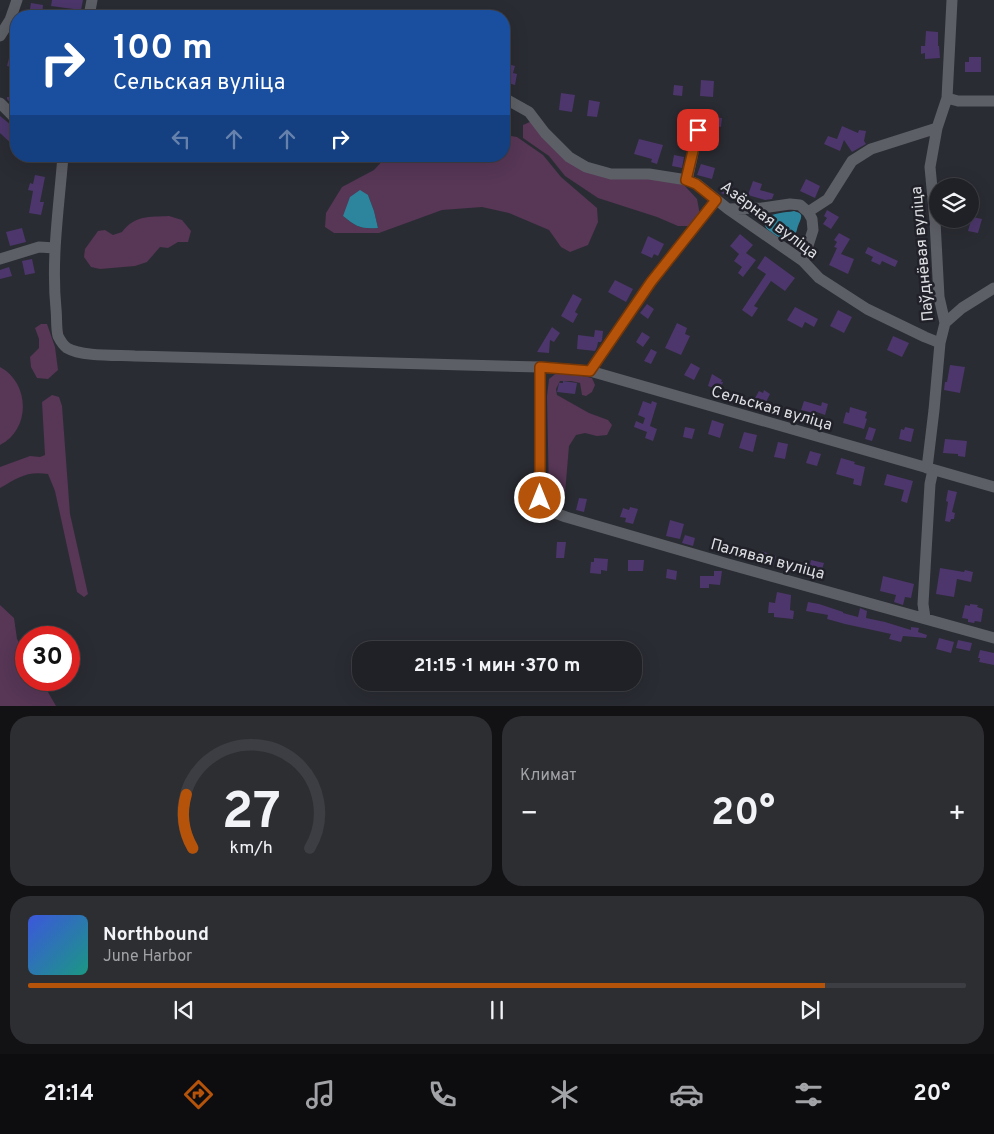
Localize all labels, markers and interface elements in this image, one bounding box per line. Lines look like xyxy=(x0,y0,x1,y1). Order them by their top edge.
text: 100 m xyxy=(113,27,213,71)
icon: right xyxy=(30,30,95,95)
text: Сельская вуліца xyxy=(113,70,285,97)
pin xyxy=(677,109,719,151)
icon: arrive xyxy=(684,116,712,144)
icon: left xyxy=(167,125,195,153)
icon: ahead xyxy=(220,125,248,153)
icon: ahead xyxy=(273,125,301,153)
icon: right xyxy=(326,125,354,153)
street label: Азёрная вуліца xyxy=(716,177,822,264)
map controls xyxy=(929,178,979,228)
button: layers xyxy=(929,178,979,228)
street label: Паўднёвая вуліца xyxy=(907,185,939,322)
street label: Сельская вуліца xyxy=(708,382,834,436)
position arrow xyxy=(513,471,565,523)
street label: Палявая вуліца xyxy=(708,535,827,585)
speed limit sign: 30 xyxy=(15,626,80,691)
text: 21:15 · 1 мин · 370 m xyxy=(414,654,580,678)
text: Климат xyxy=(520,766,577,786)
text: 27 xyxy=(221,781,281,847)
text: 20° xyxy=(711,790,775,839)
text: − xyxy=(520,797,538,833)
text: + xyxy=(948,797,966,833)
text: km/h xyxy=(229,837,273,860)
text: Northbound xyxy=(103,923,209,947)
text: June Harbor xyxy=(103,947,192,967)
icon: previous xyxy=(170,996,198,1024)
icon: pause xyxy=(483,996,511,1024)
icon: next xyxy=(796,996,824,1024)
icon: directions xyxy=(181,1077,216,1112)
icon: music xyxy=(303,1077,338,1112)
icon: phone xyxy=(425,1077,460,1112)
icon: climate xyxy=(547,1077,582,1112)
icon: car xyxy=(669,1077,704,1112)
icon: filters xyxy=(791,1077,826,1112)
text: 21:14 xyxy=(44,1081,94,1108)
text: 20° xyxy=(913,1081,950,1108)

